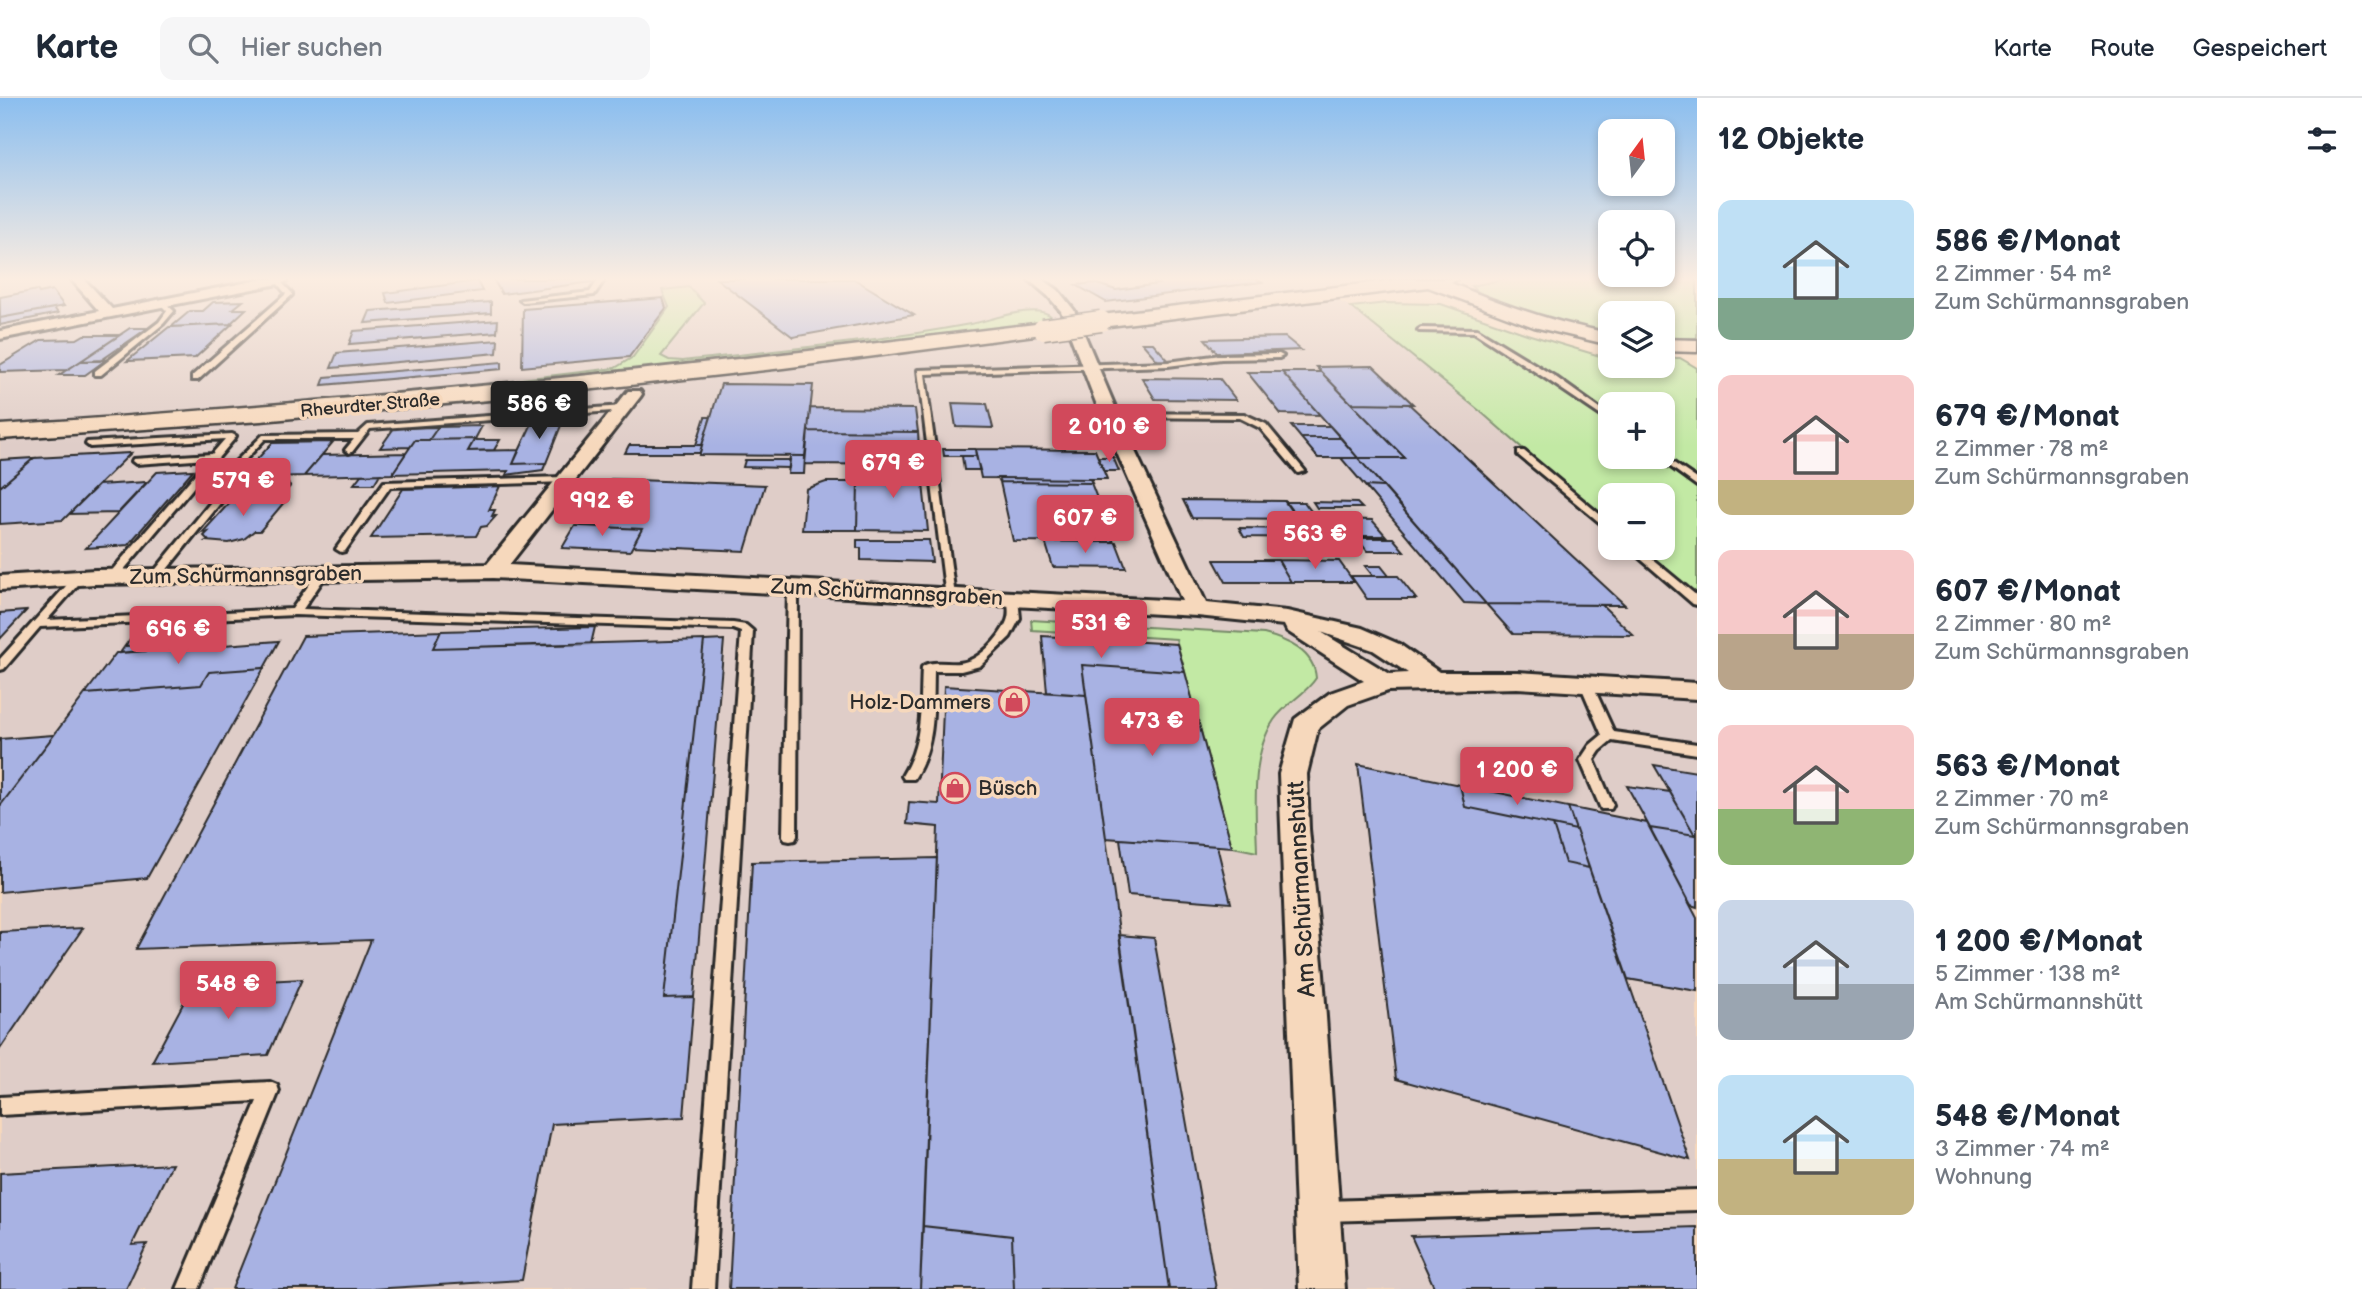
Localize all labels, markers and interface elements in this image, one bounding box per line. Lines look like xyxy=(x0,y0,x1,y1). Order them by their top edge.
search box xyxy=(160,17,650,80)
text: Karte xyxy=(35,28,118,68)
icon: search xyxy=(184,29,222,67)
text: Hier suchen xyxy=(240,33,383,64)
text: Karte xyxy=(1993,34,2052,63)
text: Route xyxy=(2090,34,2155,63)
text: Gespeichert xyxy=(2193,34,2327,63)
north arrow xyxy=(1598,119,1675,196)
map controls xyxy=(1598,119,1675,560)
icon: filters xyxy=(2303,121,2341,159)
text: 12 Objekte xyxy=(1718,122,1864,158)
button: locate xyxy=(1598,210,1675,287)
text: 586 €/Monat xyxy=(1935,224,2121,260)
icon: home xyxy=(1774,228,1858,312)
text: 2 Zimmer · 54 m² xyxy=(1935,260,2112,288)
text: Zum Schürmannsgraben xyxy=(1935,288,2189,316)
button: layers xyxy=(1598,301,1675,378)
pin: 586 € xyxy=(490,382,588,441)
street label: Rheurdter Straße xyxy=(299,389,441,422)
text: 586 € xyxy=(507,390,571,418)
button: + xyxy=(1598,392,1675,469)
text: 679 €/Monat xyxy=(1935,399,2119,435)
icon: home xyxy=(1774,403,1858,487)
pin: 2 010 € xyxy=(1044,404,1174,464)
text: 2 010 € xyxy=(1068,413,1150,441)
text: 2 Zimmer · 78 m² xyxy=(1935,435,2109,463)
pin: 679 € xyxy=(844,440,942,500)
text: 679 € xyxy=(861,449,925,477)
pin: 579 € xyxy=(194,458,292,518)
text: Zum Schürmannsgraben xyxy=(1935,463,2189,491)
text: 579 € xyxy=(212,467,275,495)
pin: 992 € xyxy=(553,478,651,538)
button: − xyxy=(1598,483,1675,560)
text: 992 € xyxy=(570,487,634,515)
pin: 607 € xyxy=(1036,496,1134,555)
text: 607 € xyxy=(1053,504,1117,532)
pin: 563 € xyxy=(1266,512,1364,571)
text: 563 € xyxy=(1283,520,1347,548)
street label: Zum Schürmannsgraben xyxy=(129,561,362,590)
street label: Zum Schürmannsgraben xyxy=(769,574,1004,611)
text: 607 €/Monat xyxy=(1935,574,2120,610)
icon: home xyxy=(1774,578,1858,662)
pin: 531 € xyxy=(1052,601,1150,660)
pin: 696 € xyxy=(129,606,227,666)
text: 531 € xyxy=(1071,609,1131,637)
text: 2 Zimmer · 80 m² xyxy=(1935,610,2111,638)
text: 696 € xyxy=(146,615,210,643)
text: Zum Schürmannsgraben xyxy=(1935,638,2189,666)
shop icon: Holz-Dammers xyxy=(997,685,1031,719)
place label: Holz-Dammers xyxy=(849,690,991,715)
pin: 473 € xyxy=(1103,698,1201,758)
text: 473 € xyxy=(1120,707,1184,735)
pin: 1 200 € xyxy=(1452,748,1582,807)
text: 563 €/Monat xyxy=(1935,749,2120,785)
icon: home xyxy=(1774,753,1858,837)
text: 1 200 € xyxy=(1476,756,1558,784)
shop icon: Büsch xyxy=(938,771,972,805)
place label: Büsch xyxy=(978,776,1037,801)
street label: Am Schürmannshütt xyxy=(1281,779,1322,998)
text: 2 Zimmer · 70 m² xyxy=(1935,785,2109,813)
text: Zum Schürmannsgraben xyxy=(1935,813,2189,841)
text: 1 200 €/Monat xyxy=(1935,924,2143,960)
icon: home xyxy=(1774,928,1858,1012)
text: 5 Zimmer · 138 m² xyxy=(1935,960,2120,988)
pin: 548 € xyxy=(179,962,277,1021)
text: 548 € xyxy=(196,970,260,998)
text: Am Schürmannshütt xyxy=(1935,988,2143,1016)
text: 548 €/Monat xyxy=(1935,1099,2120,1135)
icon: home xyxy=(1774,1103,1858,1187)
text: 3 Zimmer · 74 m² xyxy=(1935,1135,2110,1163)
text: Wohnung xyxy=(1935,1163,2032,1191)

